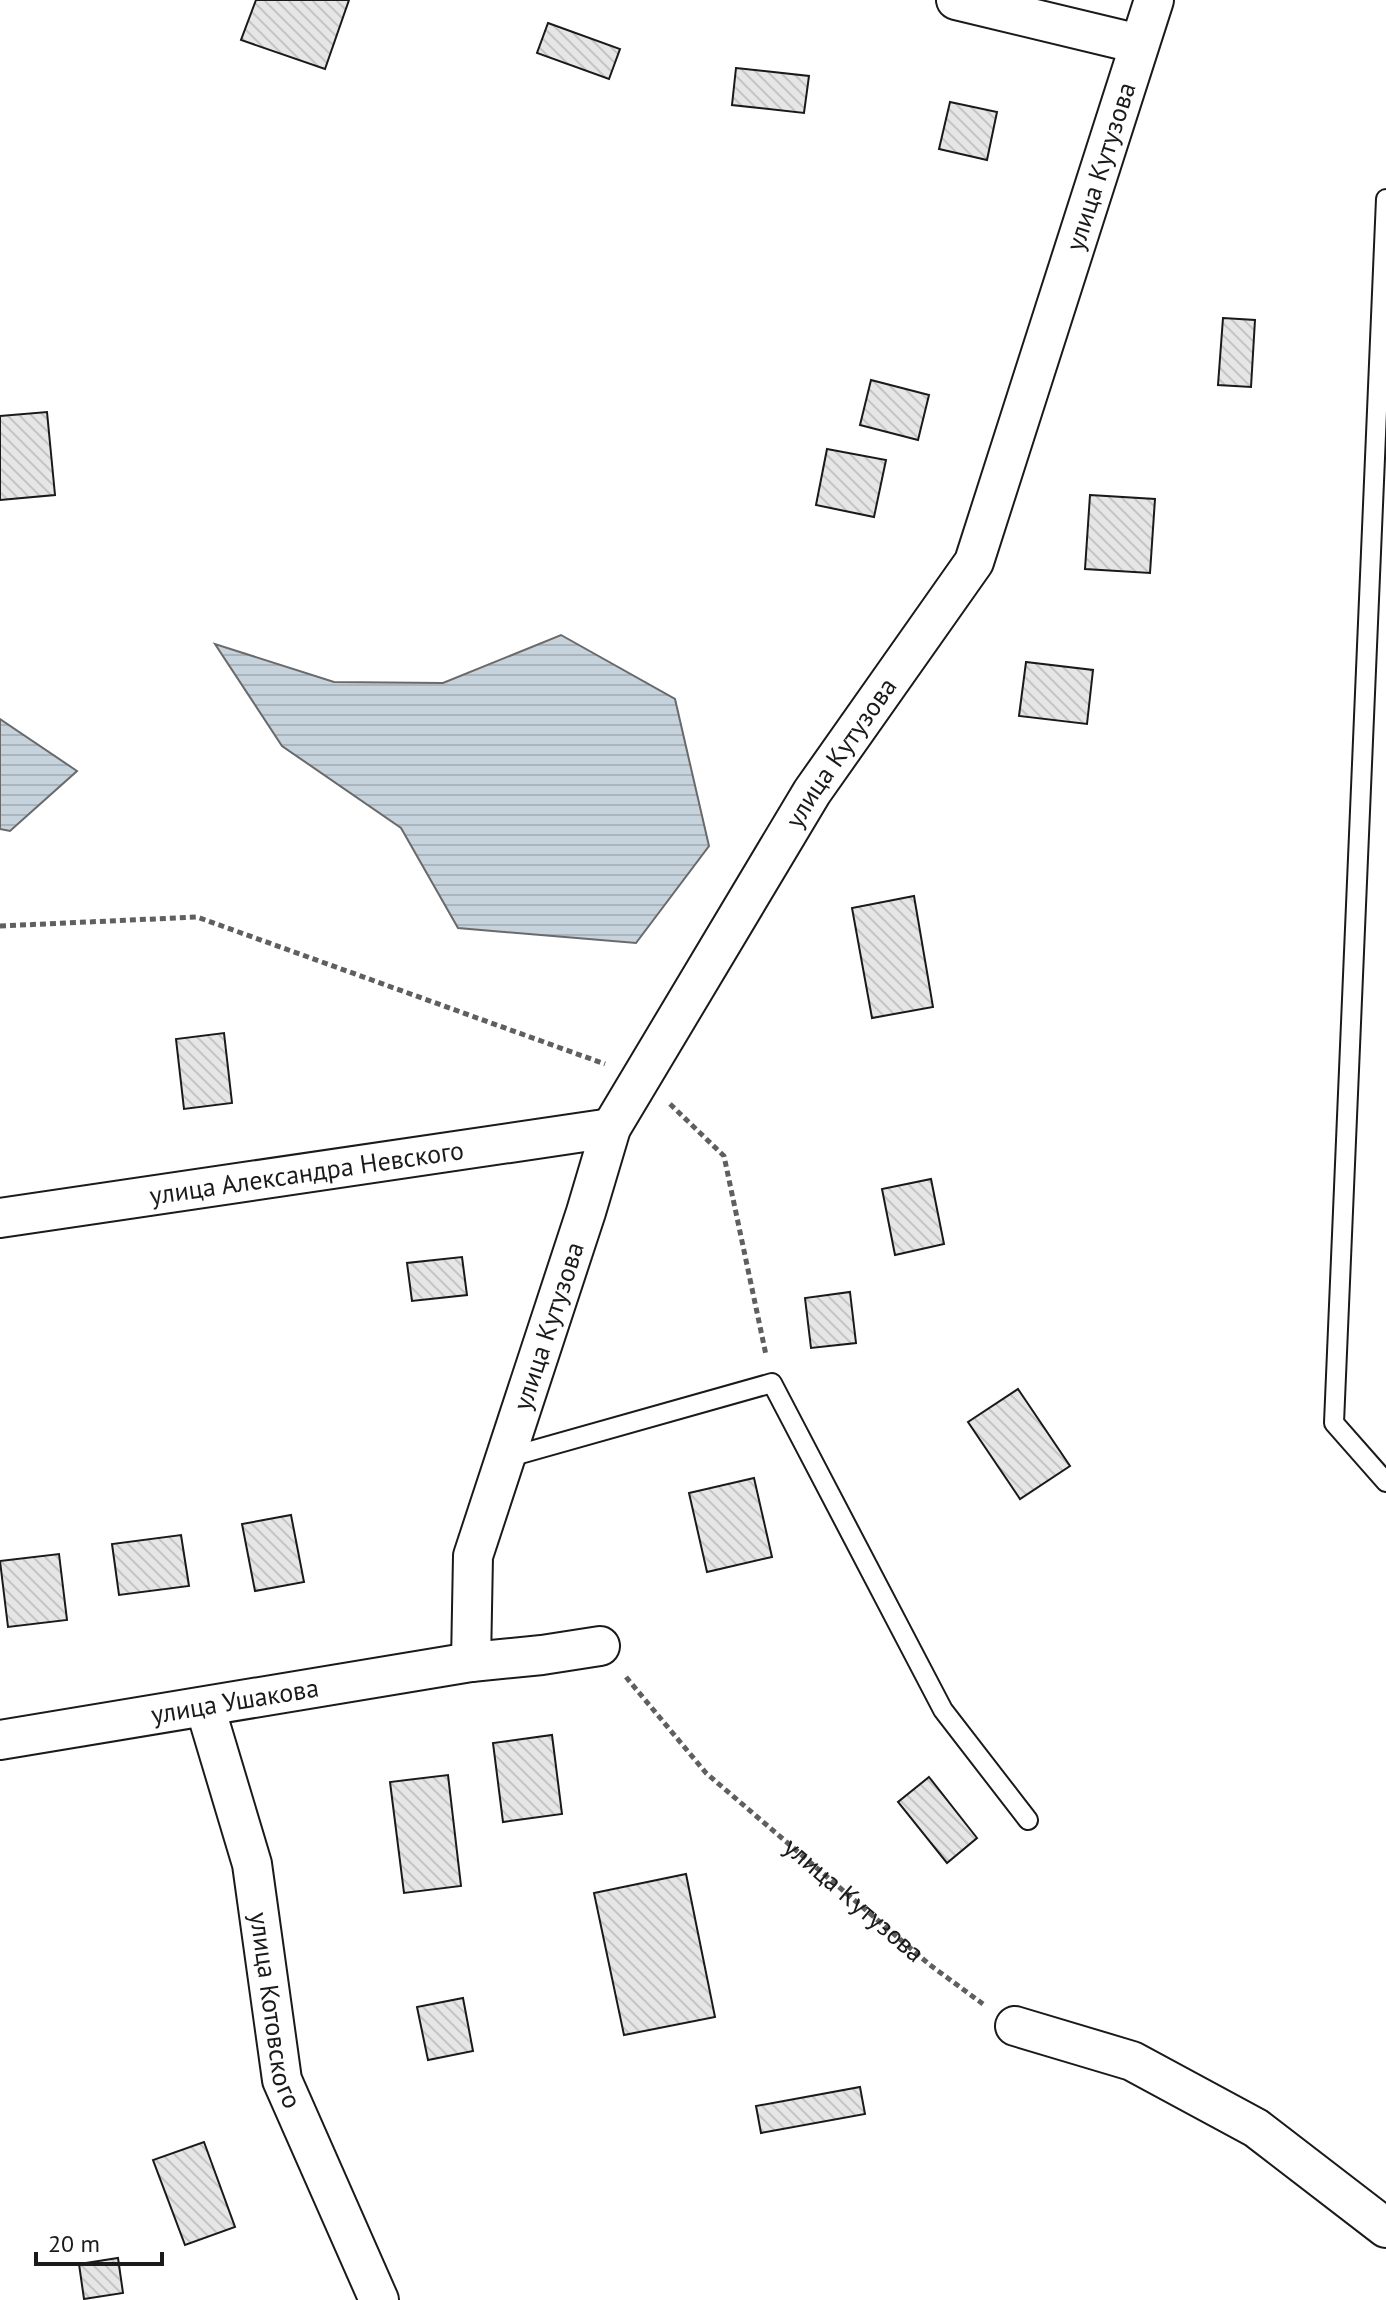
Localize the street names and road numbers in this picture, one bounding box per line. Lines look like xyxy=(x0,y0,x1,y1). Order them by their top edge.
street label: улица Кутузова xyxy=(1058,78,1143,255)
street label: улица Кутузова xyxy=(778,671,903,833)
street label: улица Александра Невского xyxy=(147,1133,466,1212)
street label: улица Кутузова xyxy=(505,1238,591,1414)
street label: улица Ушакова xyxy=(148,1671,321,1731)
street label: улица Кутузова xyxy=(777,1830,932,1969)
street label: улица Котовского xyxy=(243,1910,309,2113)

